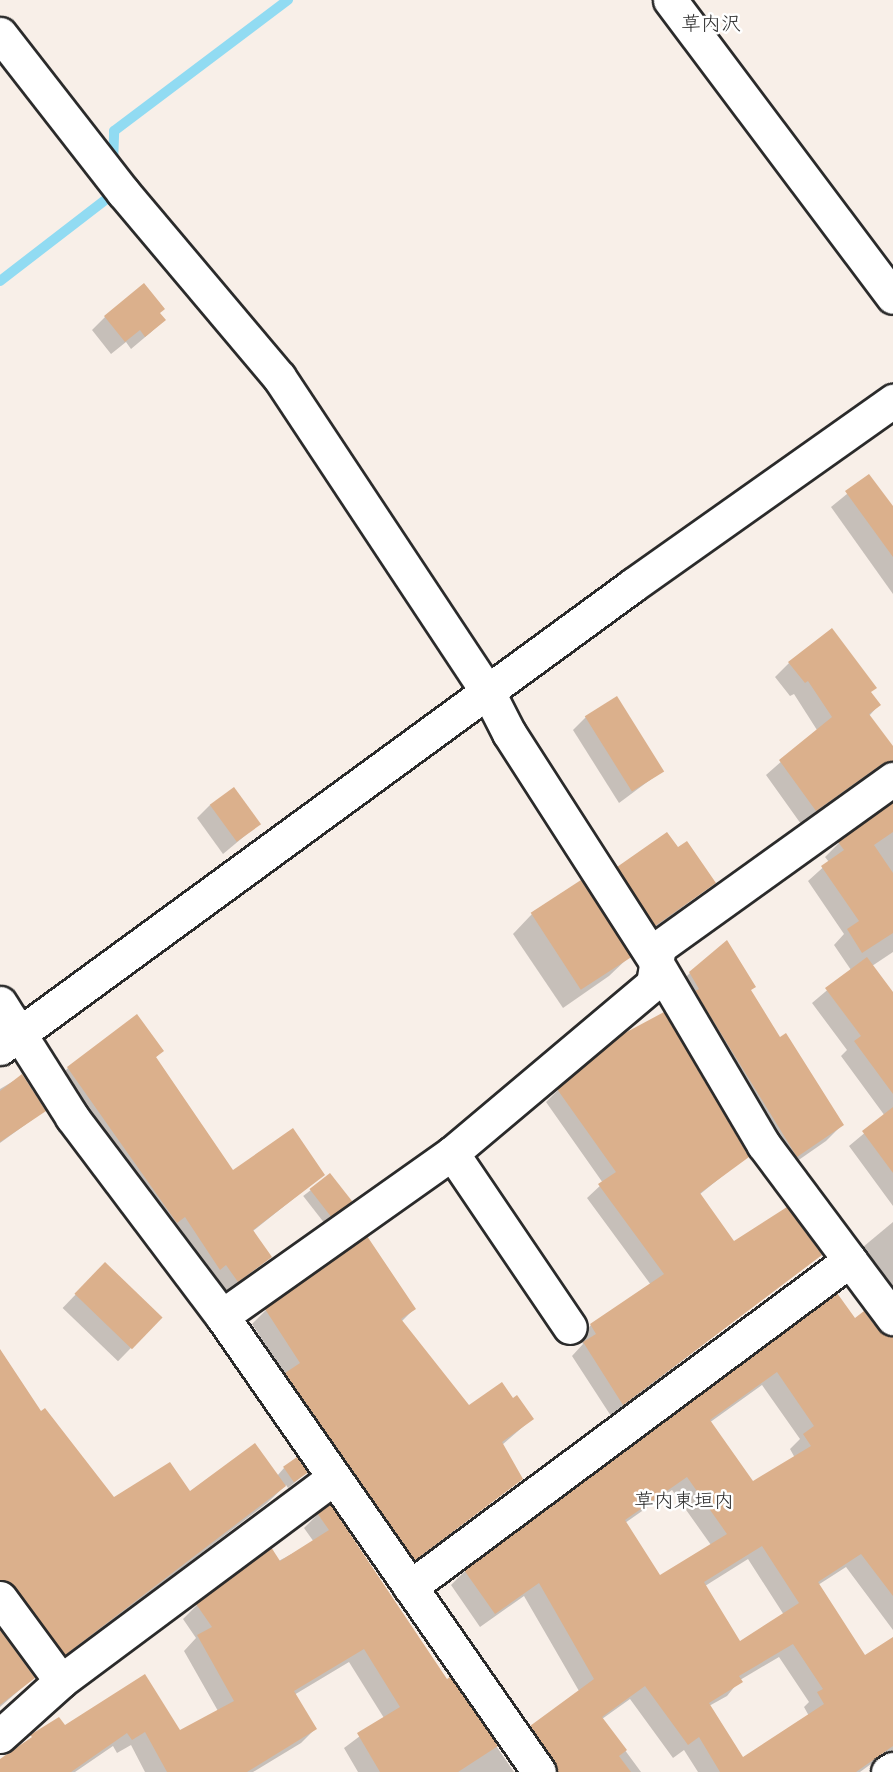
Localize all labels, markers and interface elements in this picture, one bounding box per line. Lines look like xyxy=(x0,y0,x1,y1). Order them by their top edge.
district label: 草内沢 xyxy=(681,11,741,35)
district label: 草内東垣内 xyxy=(634,1488,734,1512)

